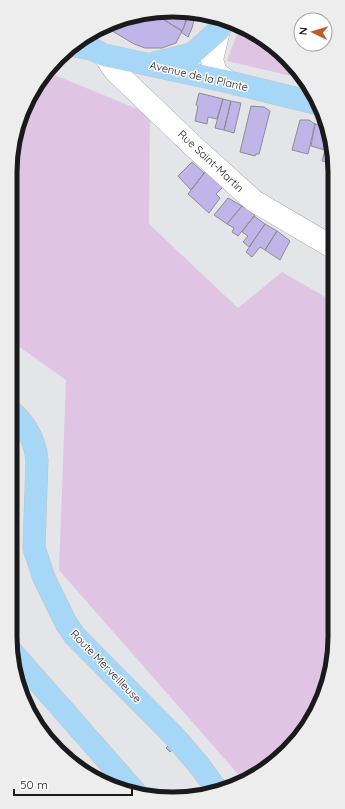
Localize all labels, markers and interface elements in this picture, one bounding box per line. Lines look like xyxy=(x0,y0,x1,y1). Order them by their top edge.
north arrow xyxy=(293,12,333,52)
text: N xyxy=(296,26,310,36)
street label: Avenue de la Plante xyxy=(148,58,250,94)
street label: Rue Saint-Martin xyxy=(175,127,247,195)
street label: Route Merveilleuse xyxy=(68,626,144,706)
scale bar xyxy=(14,771,132,797)
text: 50 m xyxy=(20,777,48,792)

